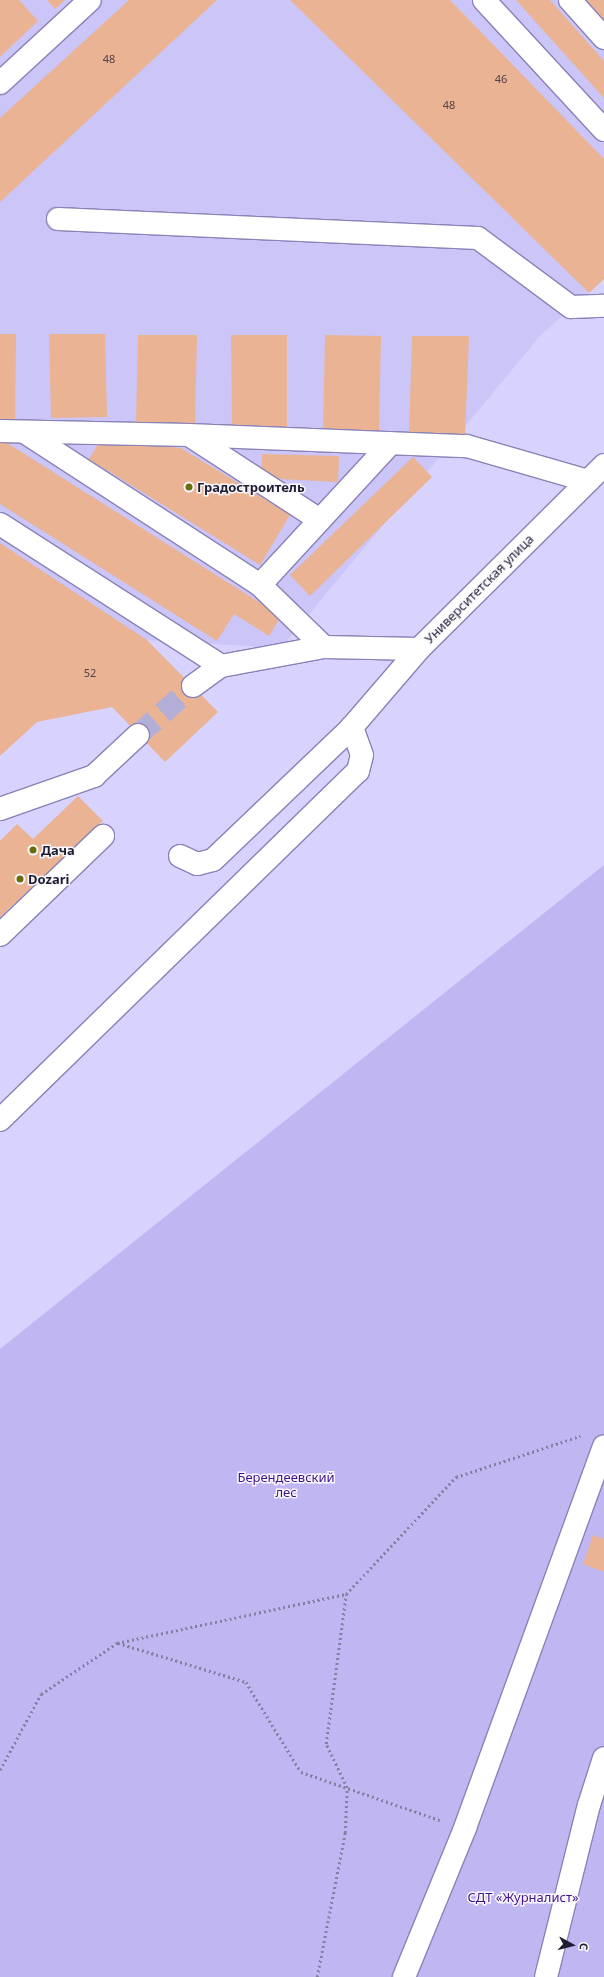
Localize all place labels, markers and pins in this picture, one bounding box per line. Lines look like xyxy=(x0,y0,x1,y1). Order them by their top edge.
place label: Градостроитель xyxy=(197,479,305,495)
marker: Градостроитель xyxy=(184,482,194,492)
place label: Дача xyxy=(41,842,75,858)
marker: Дача xyxy=(28,845,38,855)
place label: Dozari xyxy=(28,871,69,887)
marker: Dozari xyxy=(15,874,25,884)

